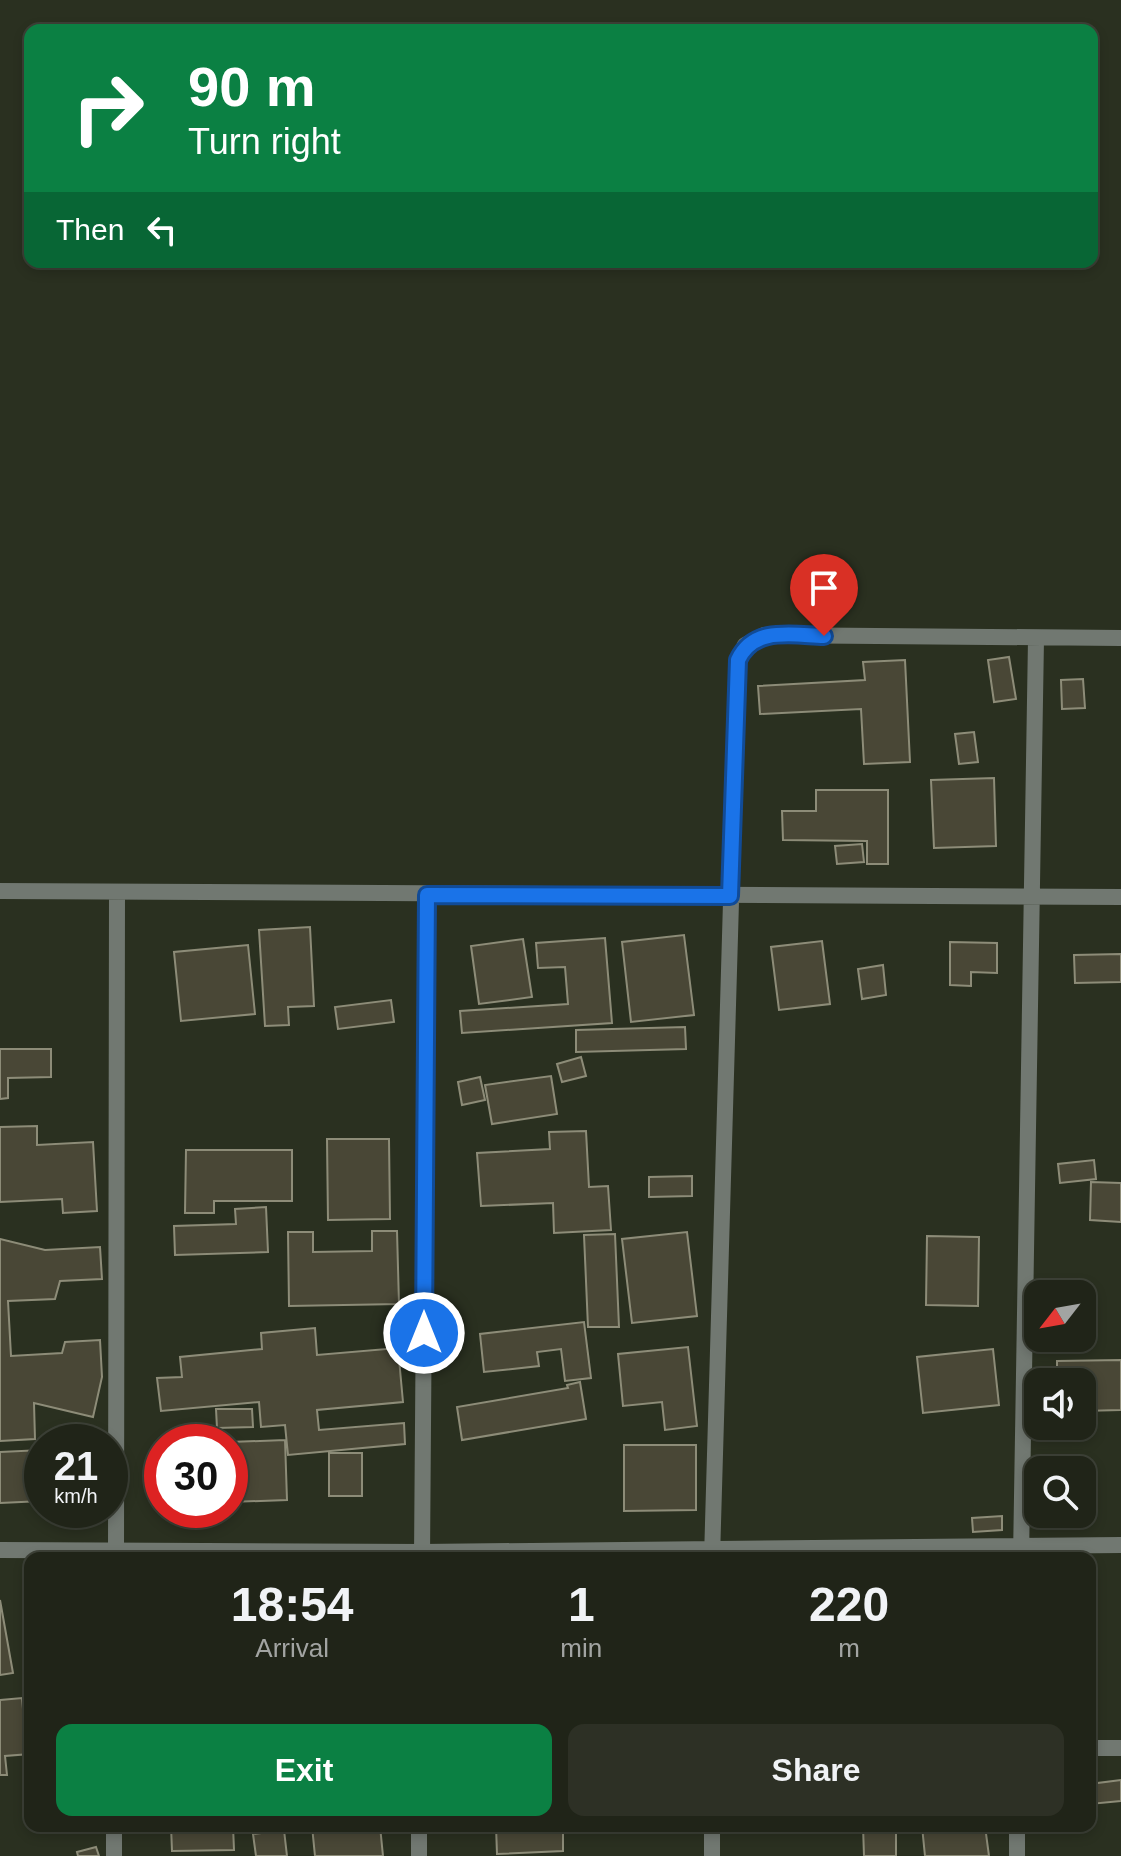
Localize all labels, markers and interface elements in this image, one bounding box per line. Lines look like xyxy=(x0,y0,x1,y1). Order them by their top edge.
text: 90 m xyxy=(188,55,316,118)
icon: right xyxy=(56,56,160,160)
text: Turn right xyxy=(188,121,341,162)
icon: left xyxy=(140,208,184,252)
text: Then xyxy=(56,213,124,246)
pin xyxy=(790,554,858,636)
icon: arrive xyxy=(802,566,846,610)
north arrow xyxy=(1024,1280,1096,1352)
map controls xyxy=(1024,1280,1096,1528)
position arrow xyxy=(382,1291,466,1375)
button: sound xyxy=(1024,1368,1096,1440)
speed limit sign: 30 xyxy=(144,1424,248,1528)
text: 21 xyxy=(54,1444,98,1488)
button: search xyxy=(1024,1456,1096,1528)
text: km/h xyxy=(54,1485,98,1507)
text: 18:54 xyxy=(231,1578,354,1631)
text: 1 xyxy=(568,1578,595,1631)
text: 220 xyxy=(809,1578,889,1631)
text: Arrival xyxy=(255,1633,329,1663)
text: min xyxy=(560,1633,602,1663)
text: m xyxy=(838,1633,860,1663)
button: Exit xyxy=(56,1724,552,1816)
button: Share xyxy=(568,1724,1064,1816)

